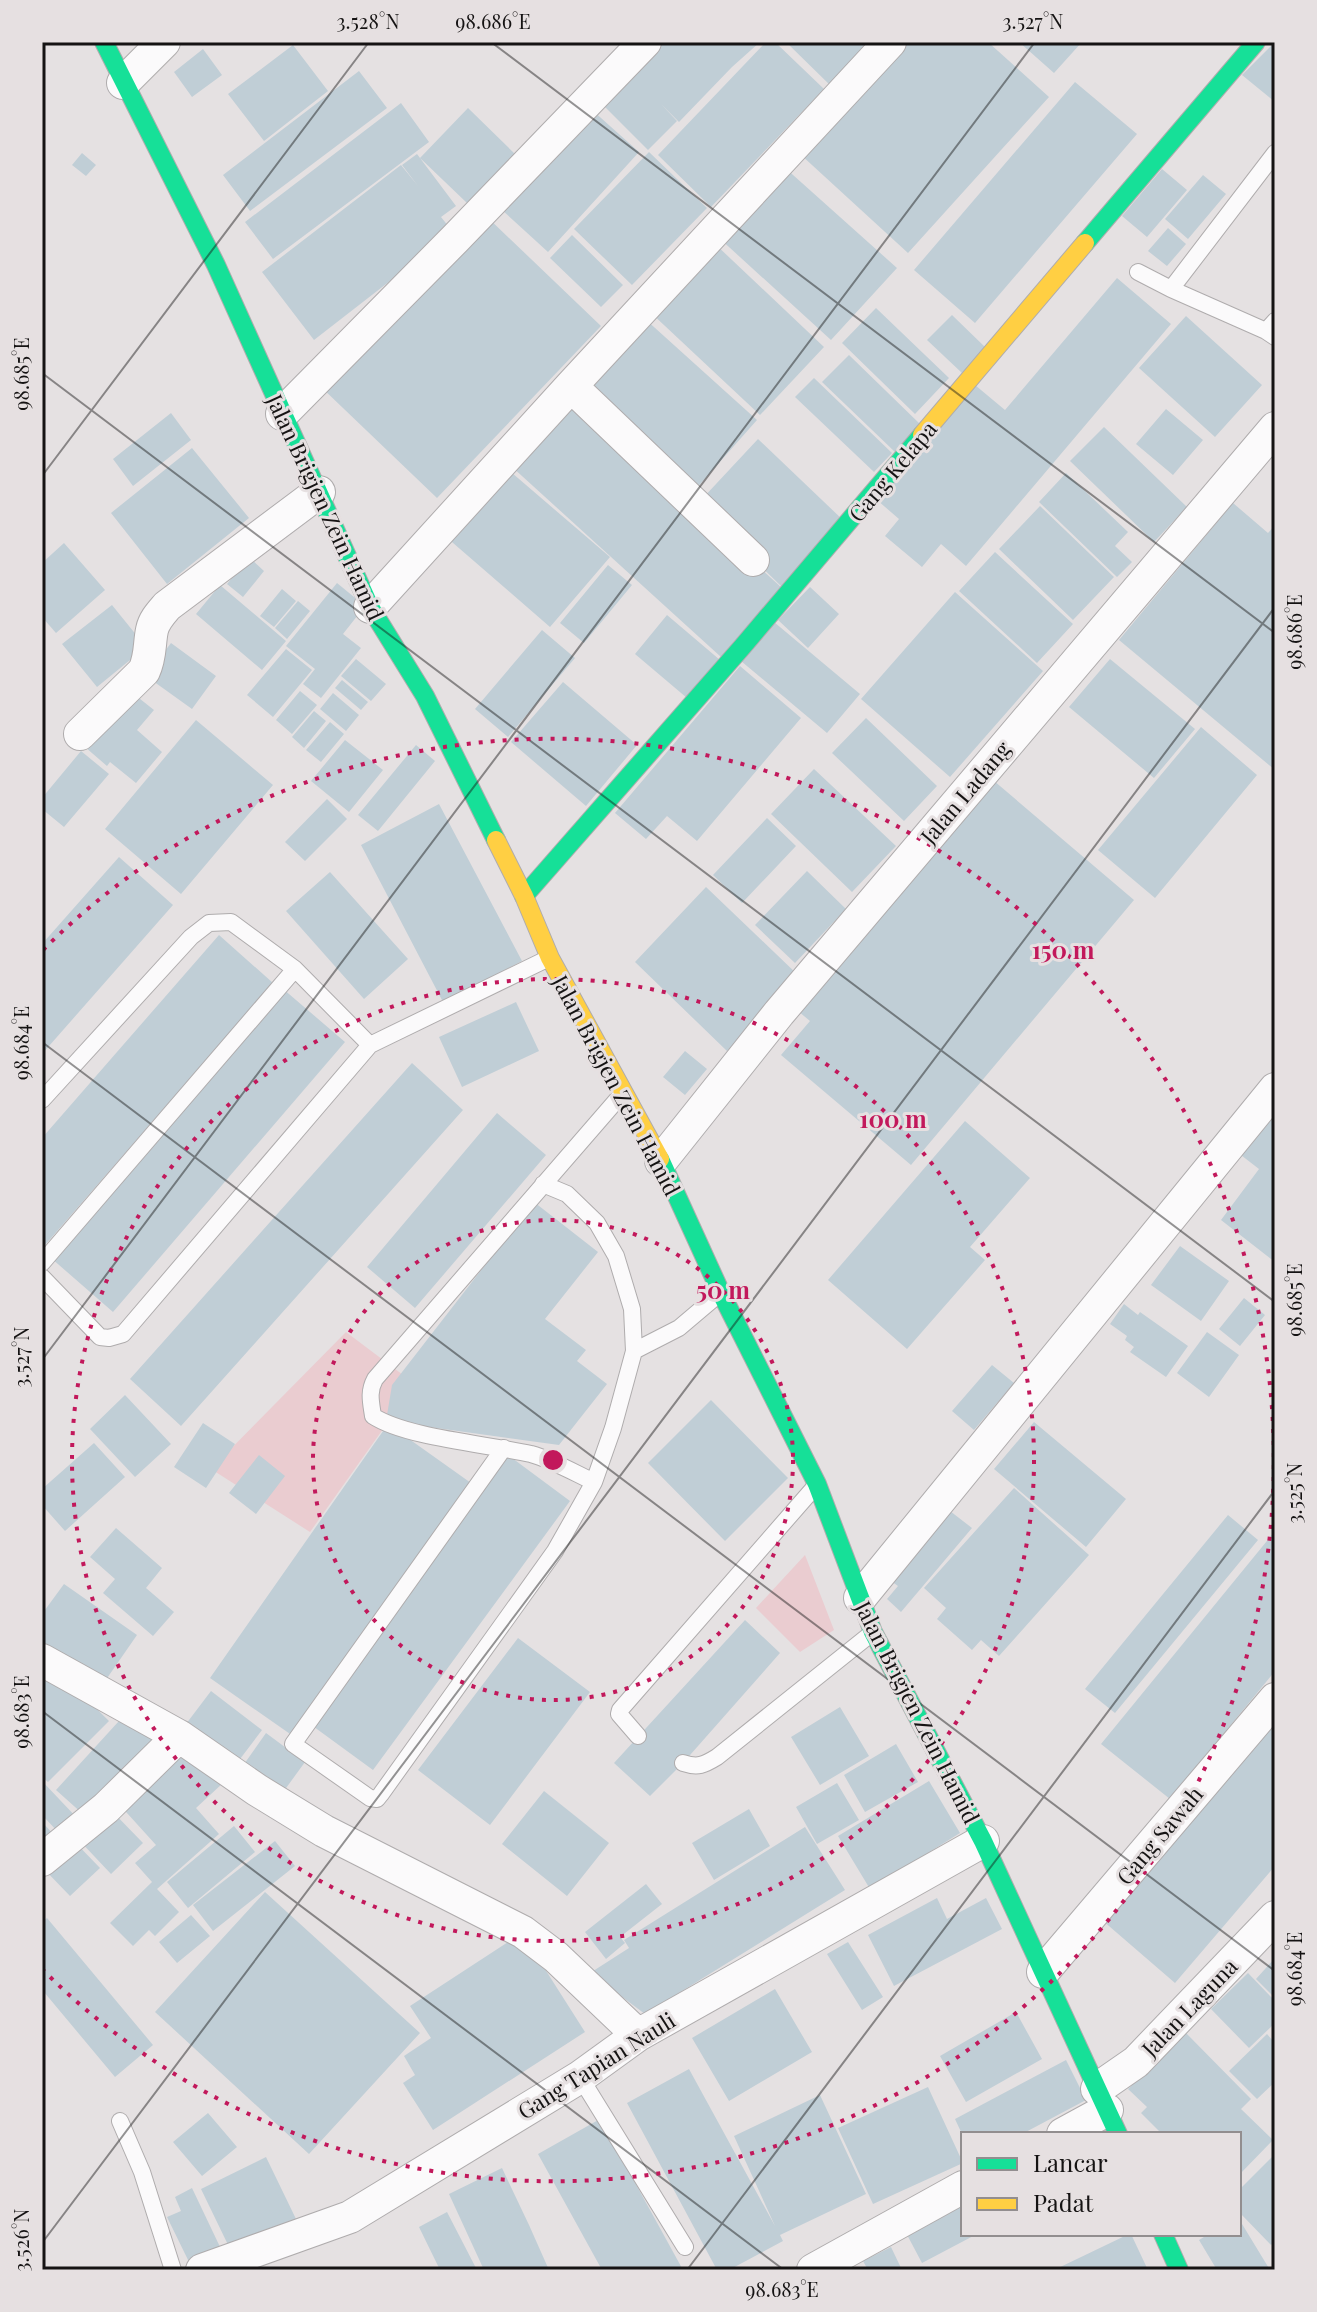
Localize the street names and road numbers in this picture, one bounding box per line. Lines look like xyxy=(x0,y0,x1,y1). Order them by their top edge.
street label: Jalan Brigjen Zein Hamid xyxy=(260,388,392,625)
street label: Gang Kelapa xyxy=(841,414,943,528)
street label: Jalan Ladang xyxy=(912,734,1017,851)
street label: Jalan Brigjen Zein Hamid xyxy=(546,968,688,1201)
street label: Jalan Brigjen Zein Hamid xyxy=(848,1595,987,1829)
street label: Gang Sawah xyxy=(1109,1779,1209,1891)
street label: Jalan Laguna xyxy=(1134,1951,1244,2063)
street label: Gang Tapian Nauli xyxy=(512,2004,680,2126)

